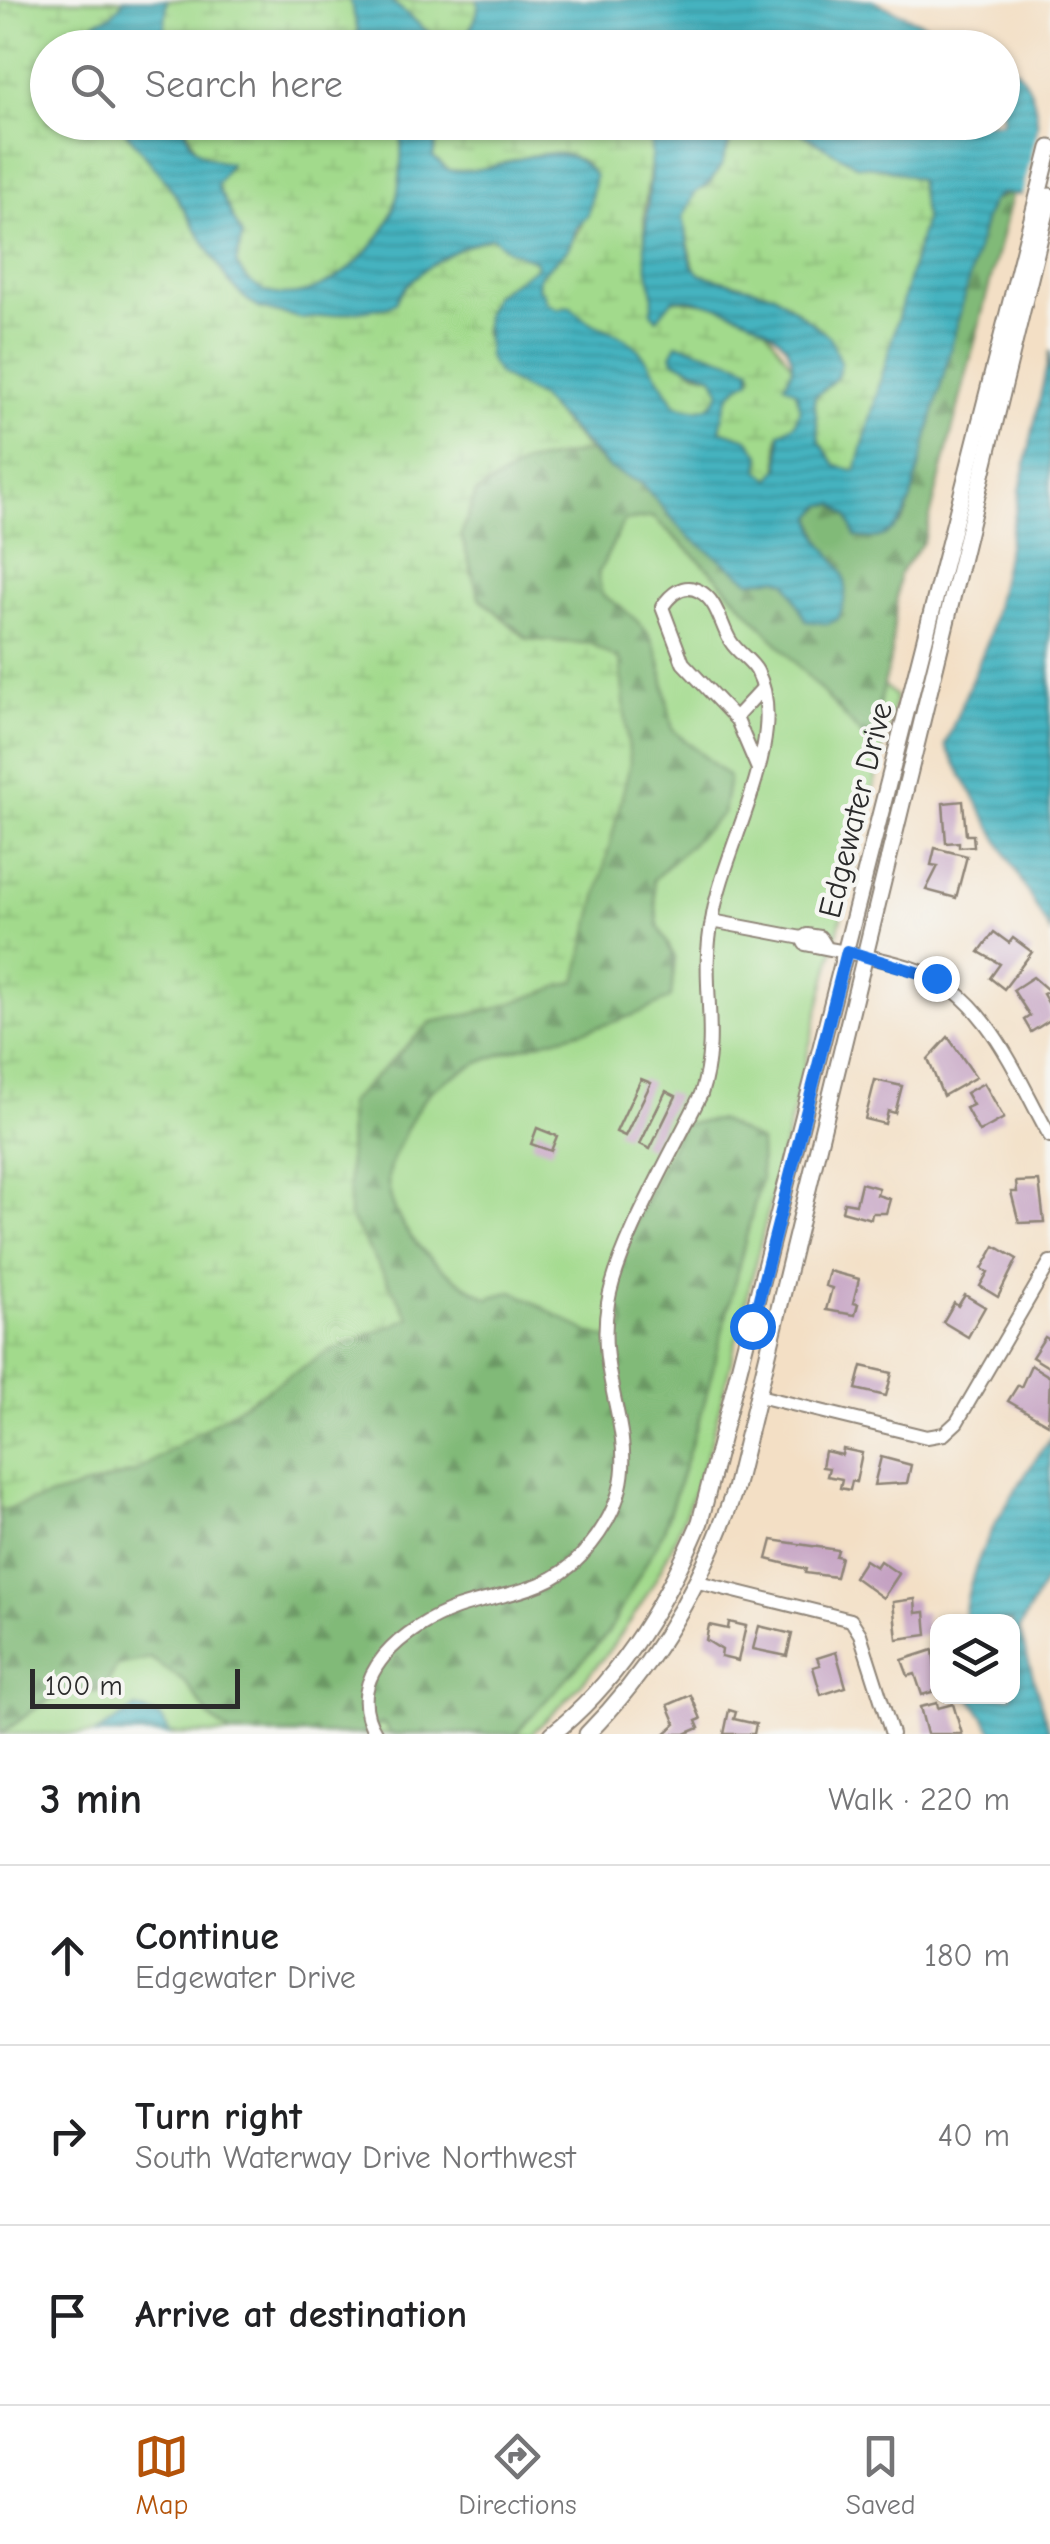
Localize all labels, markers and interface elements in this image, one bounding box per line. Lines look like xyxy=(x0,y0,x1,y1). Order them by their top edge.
search box xyxy=(30,30,1020,140)
icon: search xyxy=(65,58,120,113)
text: Search here xyxy=(145,63,343,107)
street label: Edgewater Drive xyxy=(811,699,900,922)
route end xyxy=(914,956,960,1002)
route start xyxy=(730,1304,776,1350)
map controls xyxy=(930,1614,1020,1704)
button: layers xyxy=(930,1614,1020,1704)
scale bar xyxy=(30,1664,240,1708)
text: 100 m xyxy=(45,1670,123,1702)
text: 3 min xyxy=(40,1775,142,1824)
text: Walk · 220 m xyxy=(828,1781,1010,1818)
text: Continue xyxy=(135,1915,279,1959)
icon: ahead xyxy=(40,1928,95,1983)
text: 180 m xyxy=(924,1937,1010,1974)
text: Edgewater Drive xyxy=(135,1959,356,1996)
text: Turn right xyxy=(135,2095,302,2139)
icon: right xyxy=(40,2108,95,2163)
text: 40 m xyxy=(938,2117,1010,2154)
text: South Waterway Drive Northwest xyxy=(135,2139,576,2176)
icon: arrive xyxy=(40,2288,95,2343)
text: Arrive at destination xyxy=(135,2293,467,2337)
tab: Map xyxy=(134,2429,189,2521)
tab: Directions xyxy=(458,2429,577,2521)
tab: Saved xyxy=(846,2429,916,2521)

